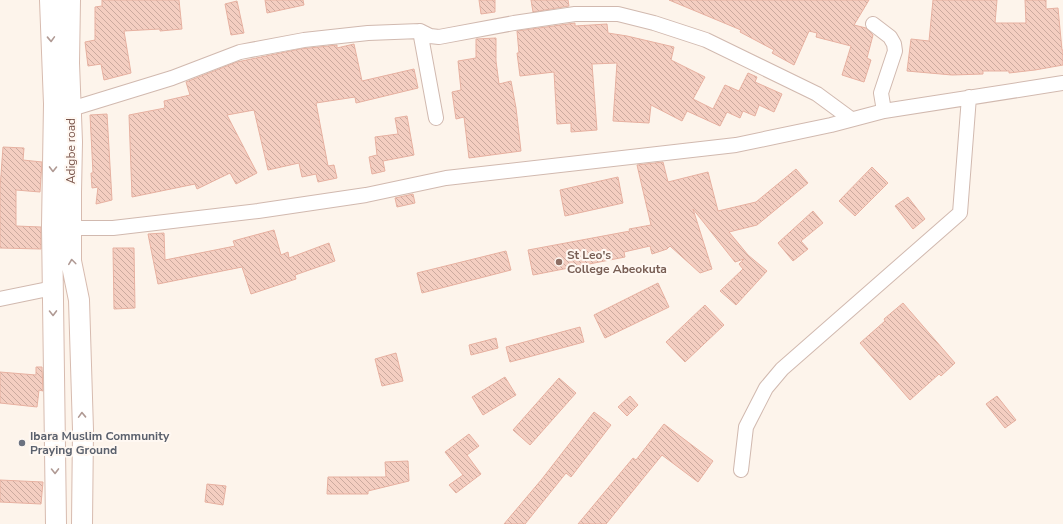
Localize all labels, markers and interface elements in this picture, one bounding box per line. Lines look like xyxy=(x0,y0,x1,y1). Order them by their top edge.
one-way arrow xyxy=(47,36,56,42)
street label: Adigbe road xyxy=(63,118,79,184)
one-way arrow xyxy=(49,166,57,172)
place label: St Leo's College Abeokuta xyxy=(567,247,667,277)
marker: St Leo's College Abeokuta xyxy=(554,257,564,267)
one-way arrow xyxy=(68,259,77,265)
one-way arrow xyxy=(49,310,57,316)
one-way arrow xyxy=(78,412,86,418)
place label: Ibara Muslim Community Praying Ground xyxy=(30,428,170,458)
marker: Ibara Muslim Community Praying Ground xyxy=(17,438,27,448)
one-way arrow xyxy=(51,468,59,474)

